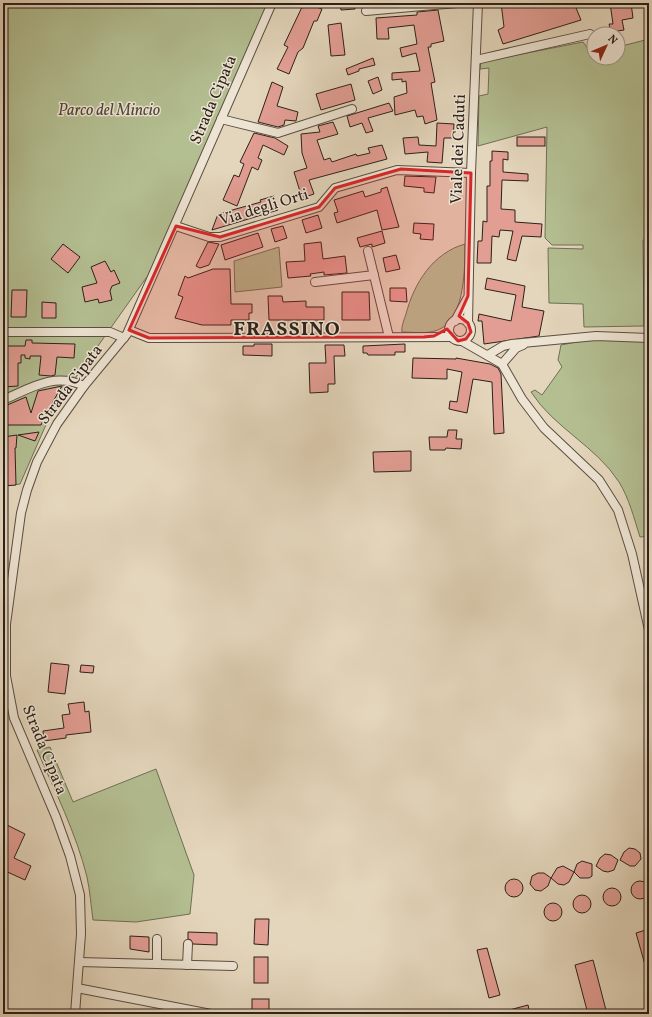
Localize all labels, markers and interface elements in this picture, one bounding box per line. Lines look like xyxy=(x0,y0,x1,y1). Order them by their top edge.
north arrow xyxy=(586,26,626,66)
text: N xyxy=(604,32,620,48)
street label: Strada Cipata xyxy=(185,52,243,148)
street label: Viale dei Caduti xyxy=(446,93,472,204)
park label: Parco del Mincio xyxy=(58,100,161,122)
street label: Via degli Orti xyxy=(217,184,312,232)
district label: FRASSINO xyxy=(233,316,341,344)
street label: Strada Cipata xyxy=(34,340,108,430)
street label: Strada Cipata xyxy=(16,702,72,798)

